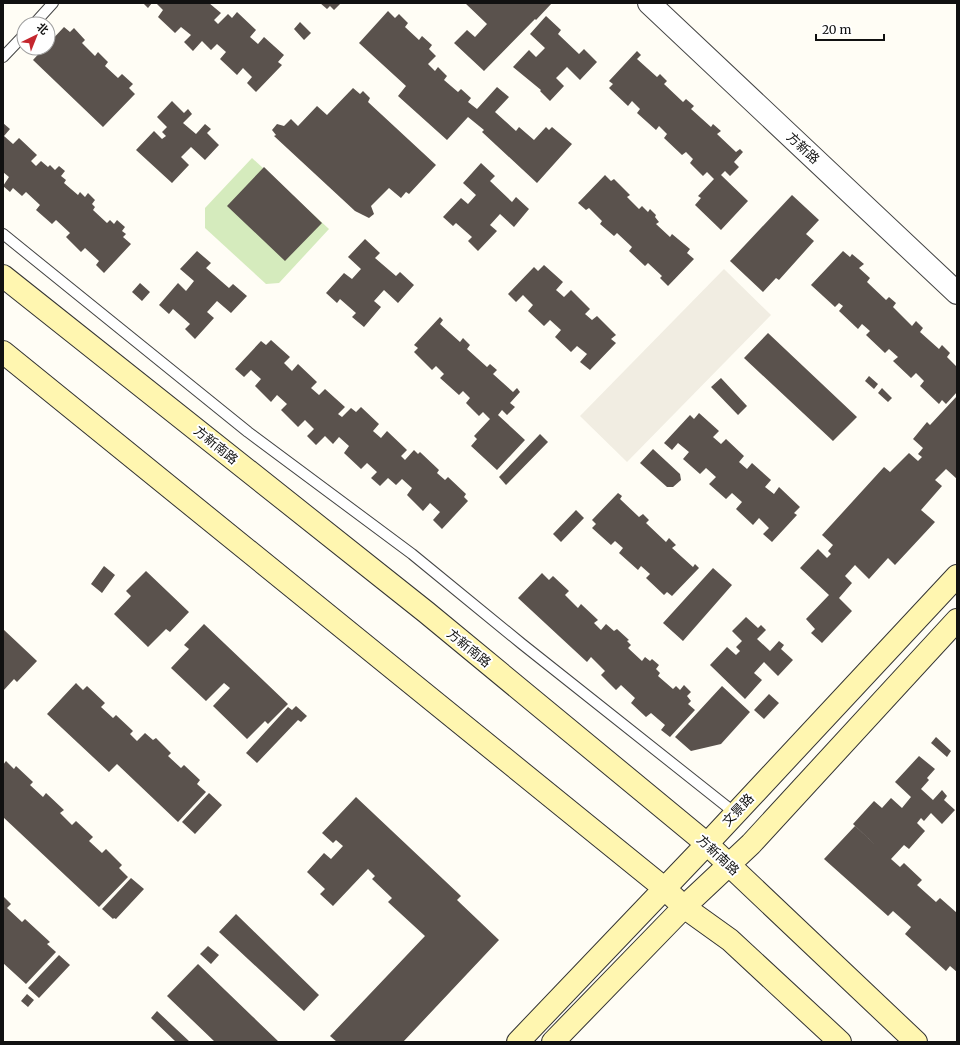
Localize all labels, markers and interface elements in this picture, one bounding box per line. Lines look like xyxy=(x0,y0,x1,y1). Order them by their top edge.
north arrow xyxy=(16,16,56,56)
scale bar xyxy=(816,16,884,42)
text: 北 xyxy=(34,20,52,38)
text: 20 m xyxy=(822,22,851,37)
street label: 方新路 xyxy=(783,128,823,168)
street label: 方新南路 xyxy=(190,422,242,468)
street label: 方新南路 xyxy=(443,625,495,671)
street label: 文景路 xyxy=(718,790,758,830)
street label: 方新南路 xyxy=(693,831,743,879)

